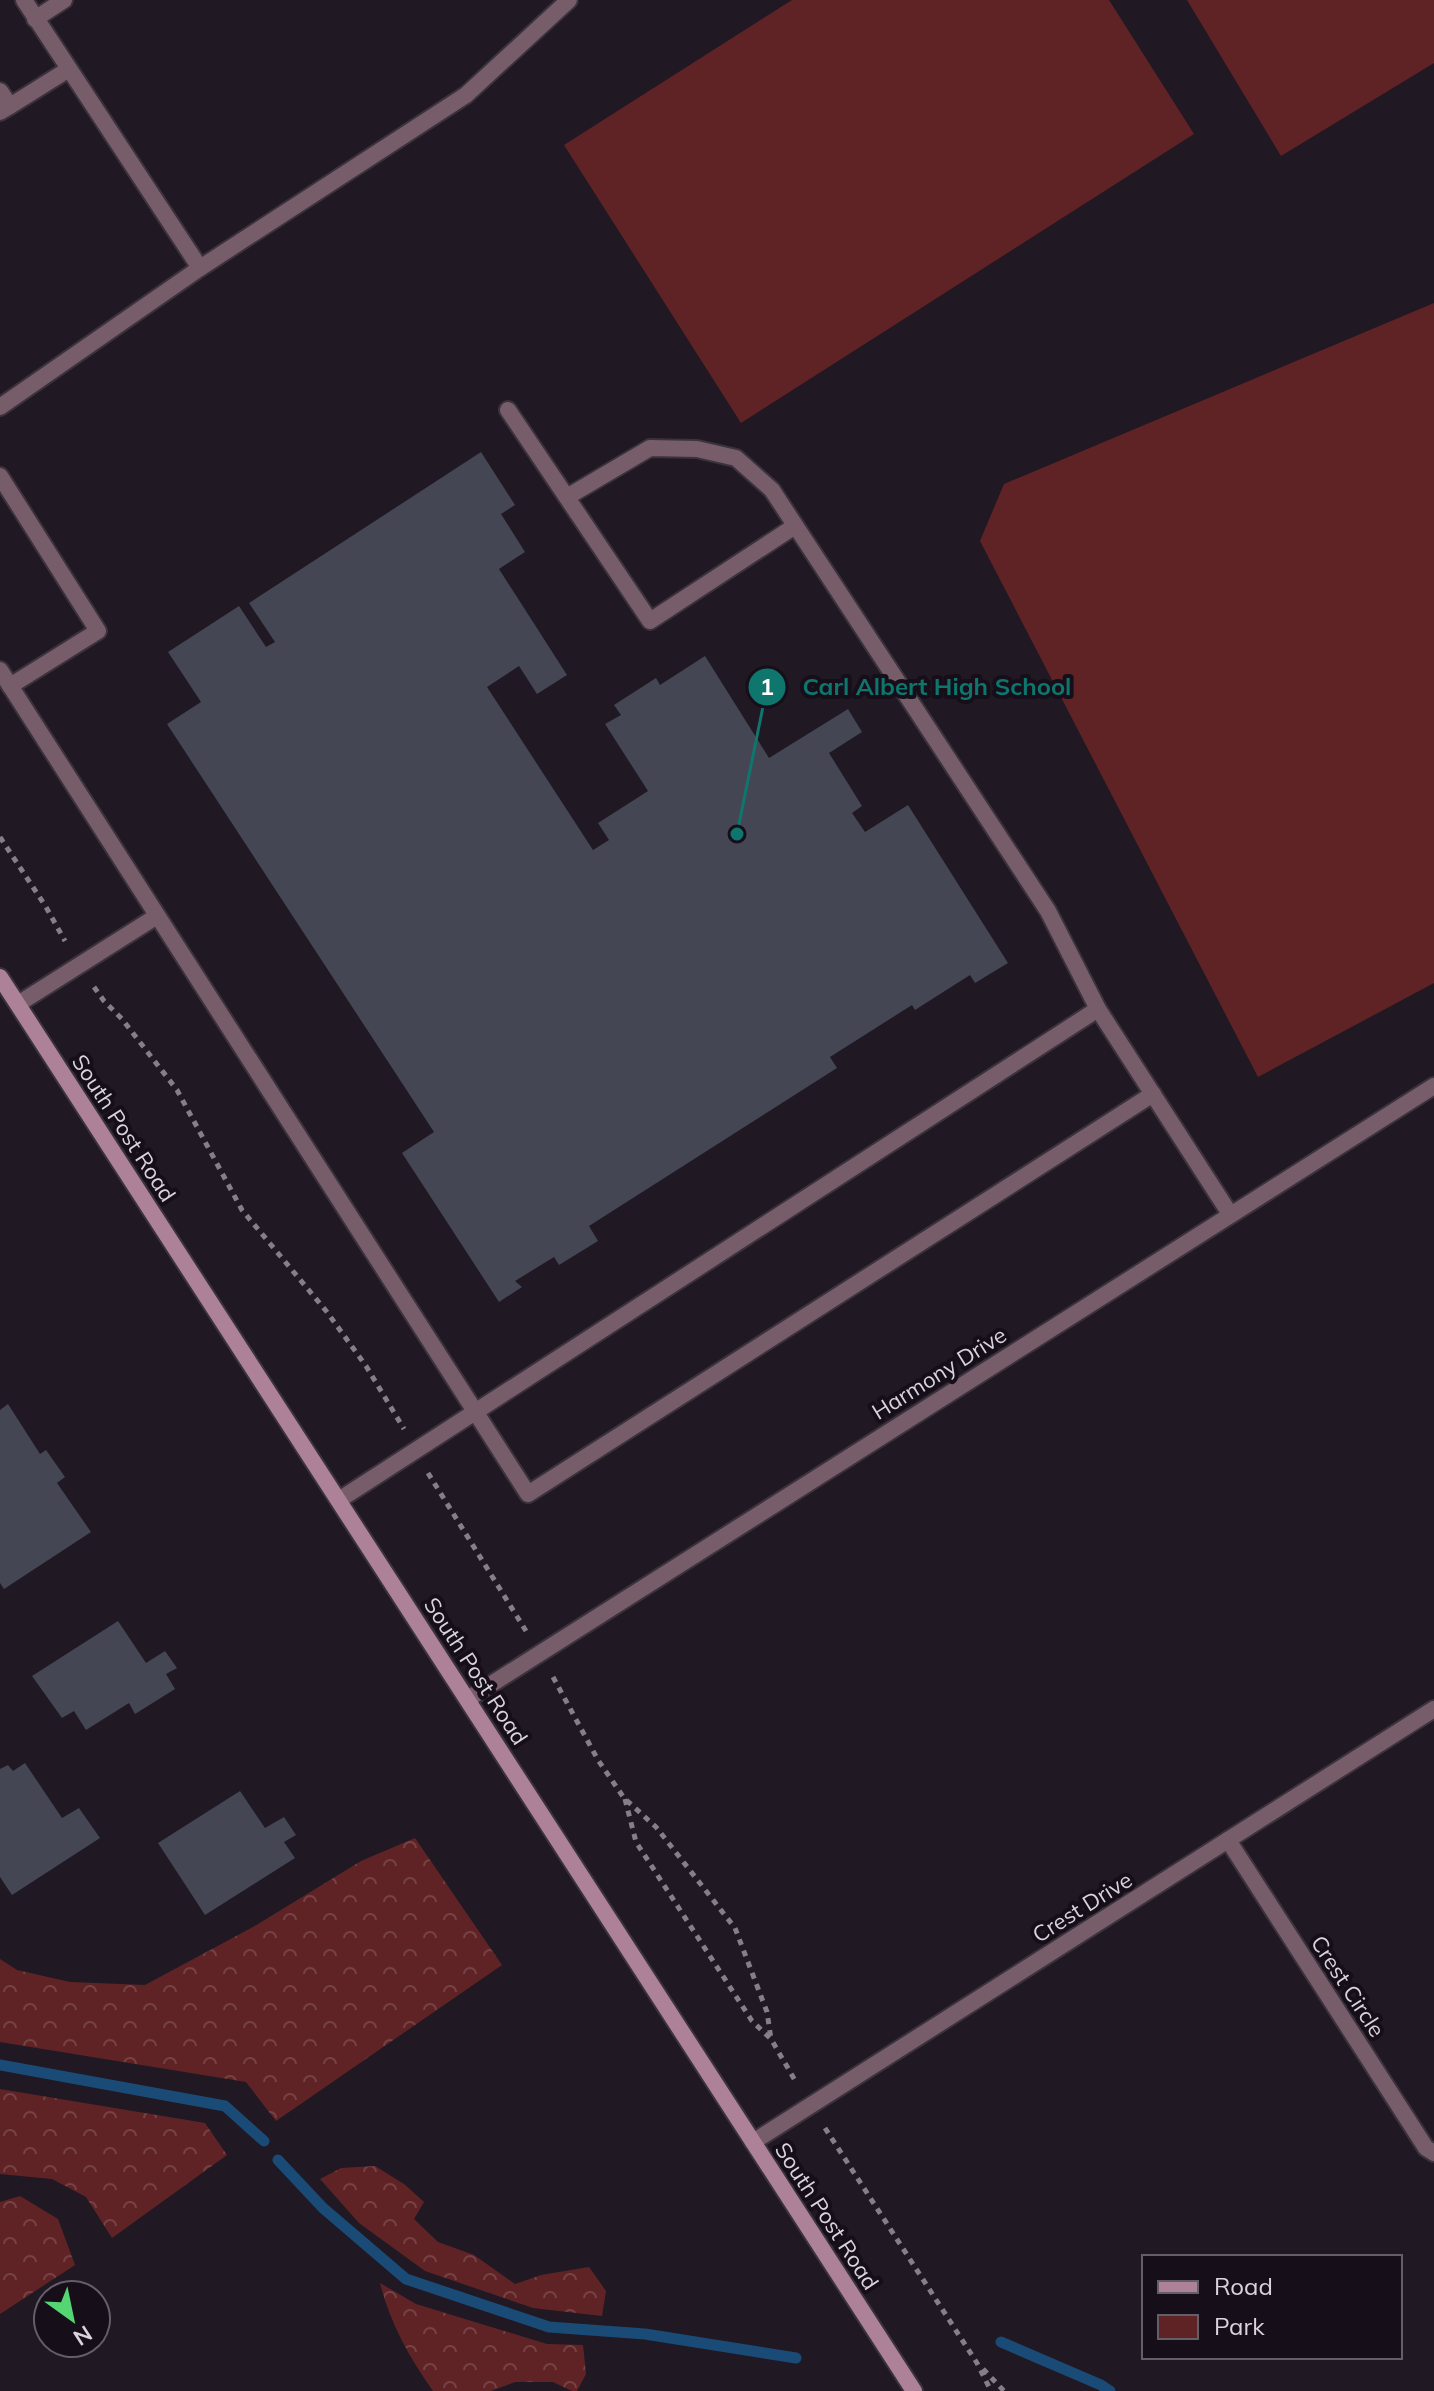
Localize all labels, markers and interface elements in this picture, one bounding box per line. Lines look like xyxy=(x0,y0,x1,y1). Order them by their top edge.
callout: Carl Albert High School xyxy=(747,663,1088,711)
text: 1 xyxy=(760,671,774,701)
text: Carl Albert High School xyxy=(803,671,1071,701)
street label: South Post Road xyxy=(66,1049,182,1207)
street label: Harmony Drive xyxy=(867,1321,1011,1425)
street label: South Post Road xyxy=(418,1592,534,1750)
street label: Crest Drive xyxy=(1027,1865,1137,1949)
street label: Crest Circle xyxy=(1305,1930,1391,2042)
street label: South Post Road xyxy=(769,2137,885,2295)
legend xyxy=(1142,2255,1402,2359)
text: Road xyxy=(1214,2271,1273,2301)
north arrow xyxy=(32,2279,112,2359)
text: Park xyxy=(1214,2311,1265,2341)
text: N xyxy=(68,2320,97,2352)

